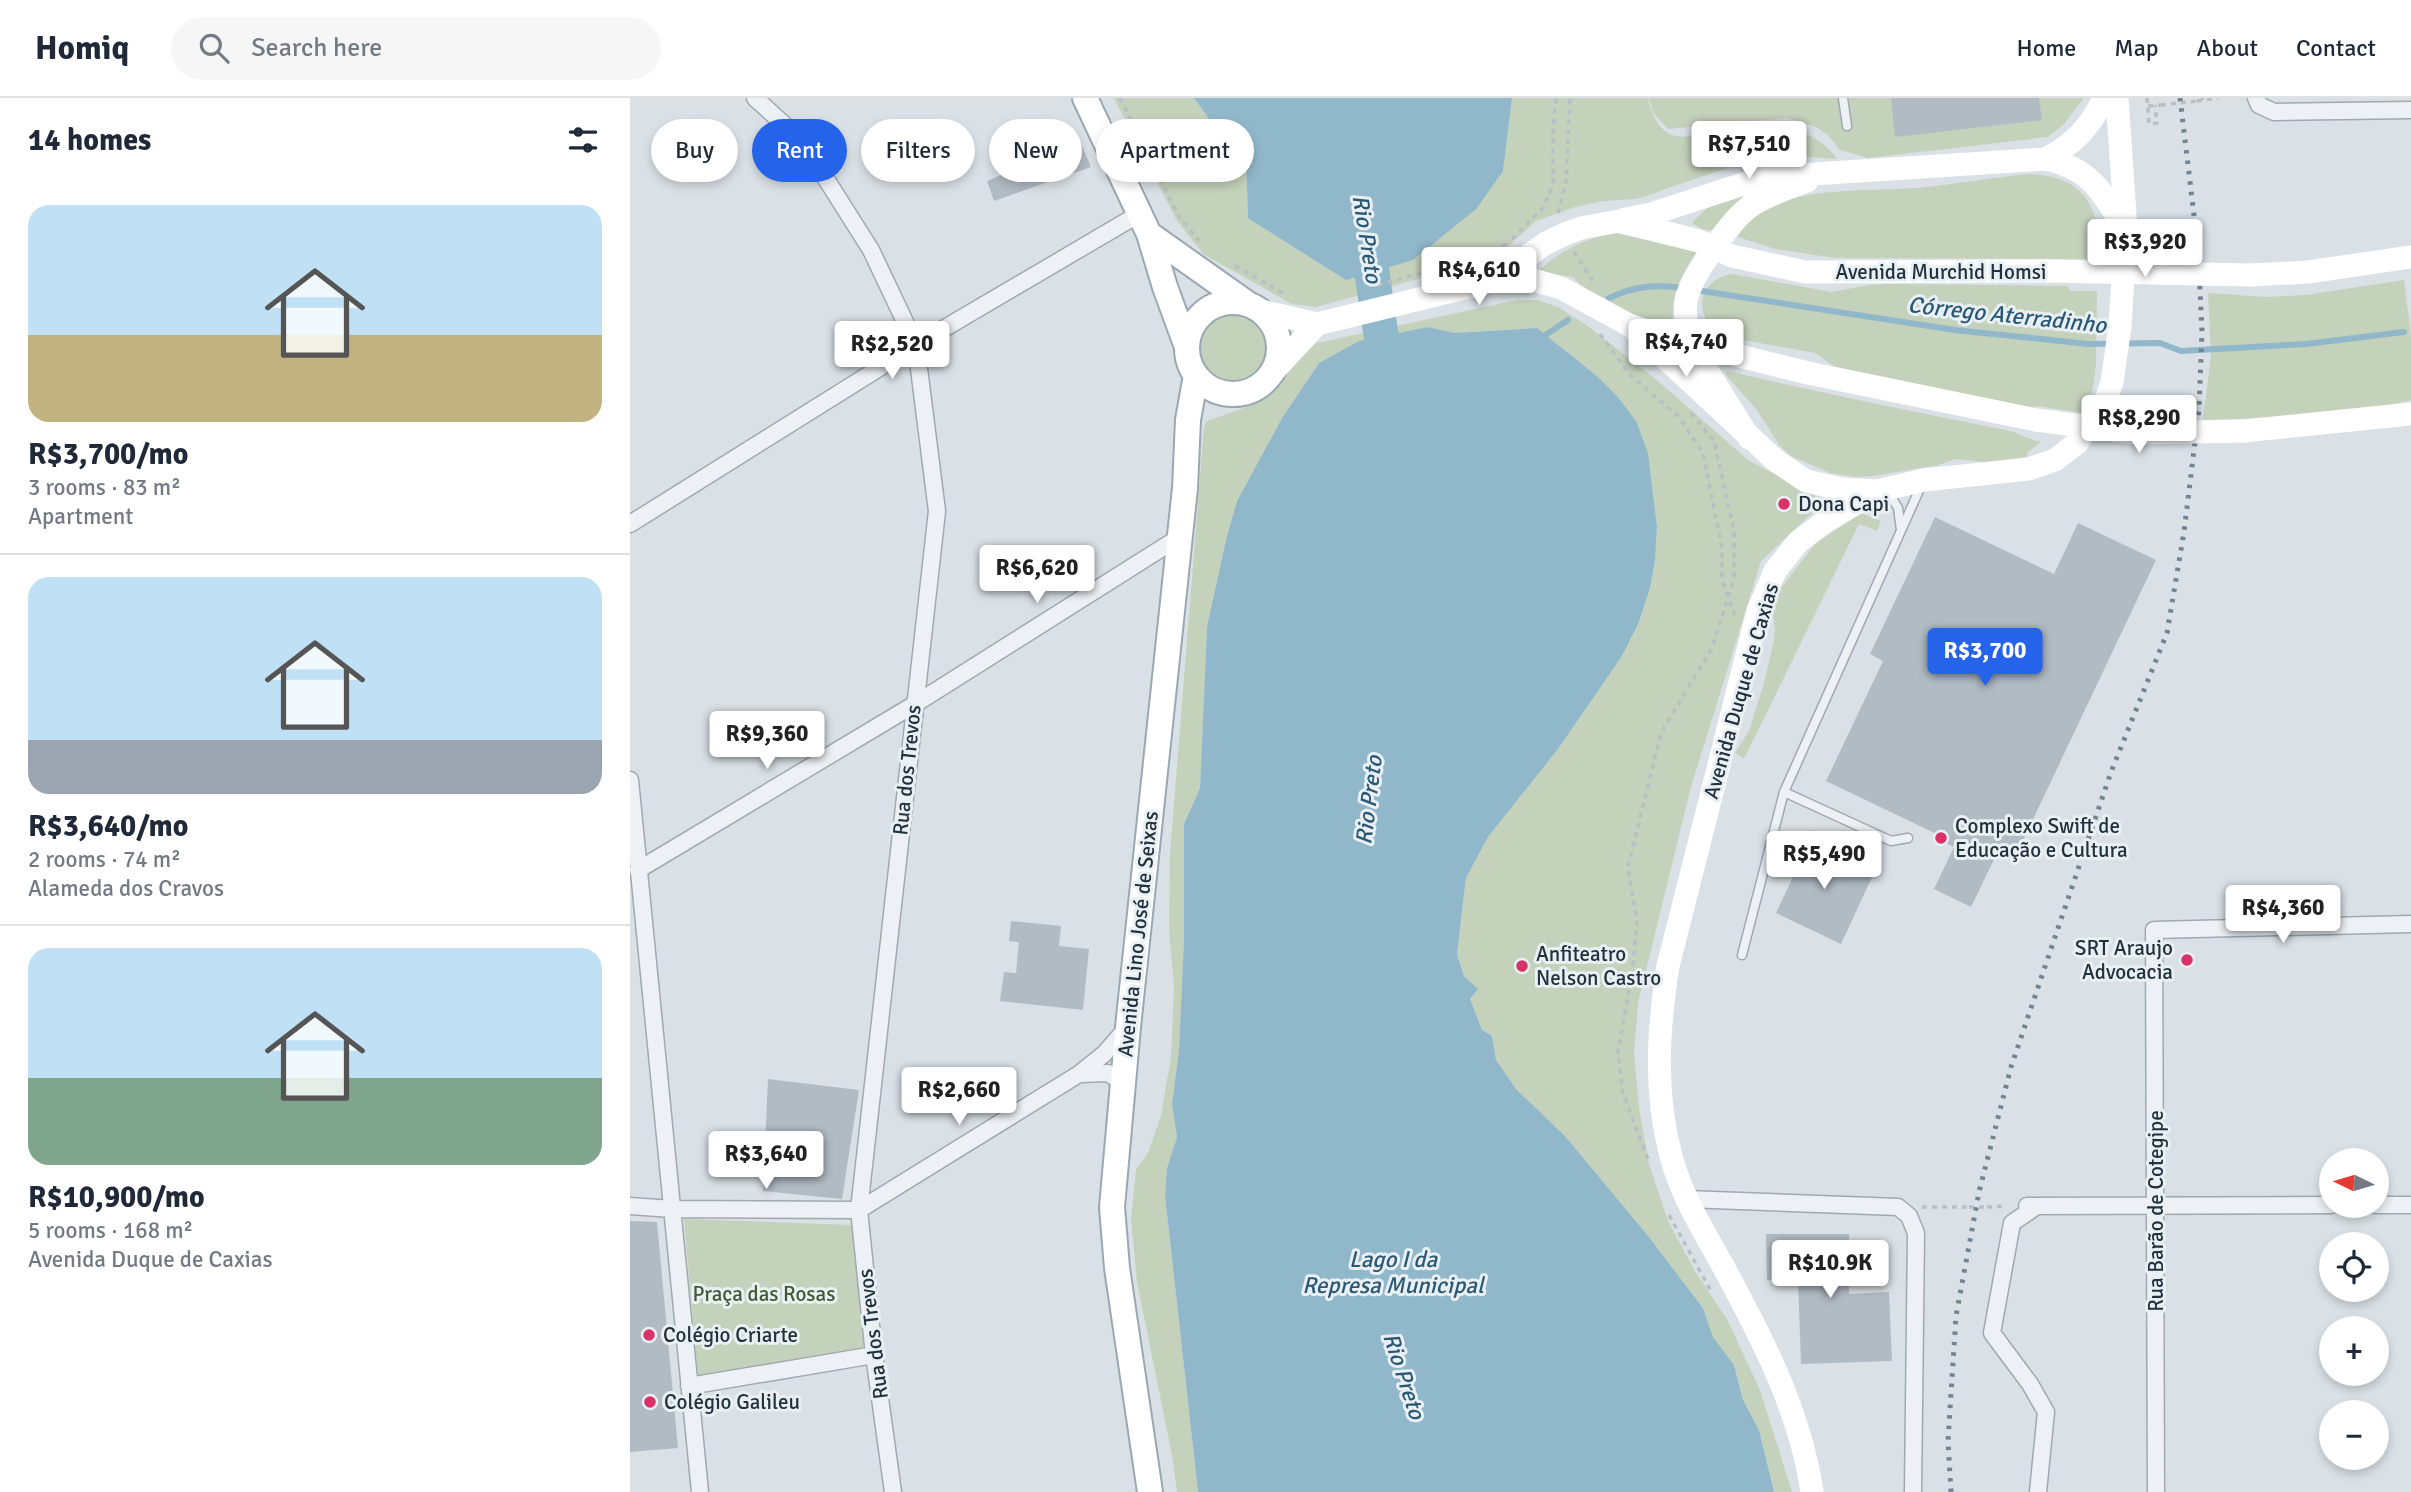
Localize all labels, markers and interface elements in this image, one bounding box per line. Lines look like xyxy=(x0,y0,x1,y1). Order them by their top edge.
search box xyxy=(171,17,661,80)
text: Homiq xyxy=(35,28,129,69)
icon: search xyxy=(195,29,233,67)
text: Search here xyxy=(251,32,382,64)
text: Home xyxy=(2016,33,2076,63)
text: Map xyxy=(2114,33,2159,63)
text: About xyxy=(2197,33,2258,63)
text: Contact xyxy=(2296,33,2376,63)
chip: Buy xyxy=(651,119,738,182)
chip: Rent xyxy=(752,119,847,182)
chip: Filters xyxy=(861,119,975,182)
chip: New xyxy=(989,119,1082,182)
chip: Apartment xyxy=(1096,119,1254,182)
icon: filters xyxy=(564,121,602,159)
text: 14 homes xyxy=(28,122,151,159)
pin: R$7,510 xyxy=(1684,122,1814,181)
text: R$7,510 xyxy=(1707,129,1791,158)
water label: Rio Preto xyxy=(1346,193,1388,286)
pin: R$3,920 xyxy=(2080,220,2210,279)
text: R$3,920 xyxy=(2103,227,2187,256)
pin: R$4,610 xyxy=(1414,248,1544,307)
icon: home xyxy=(252,250,378,376)
text: R$4,610 xyxy=(1437,255,1521,284)
street label: Avenida Murchid Homsi xyxy=(1835,259,2047,285)
water label: Córrego Aterradinho xyxy=(1906,290,2109,340)
pin: R$4,740 xyxy=(1621,320,1751,379)
pin: R$2,520 xyxy=(827,322,957,381)
text: R$4,740 xyxy=(1644,327,1728,356)
text: R$2,520 xyxy=(850,329,934,358)
pin: R$8,290 xyxy=(2074,396,2204,455)
text: R$8,290 xyxy=(2097,403,2181,432)
text: R$3,700/mo xyxy=(28,436,188,473)
text: 3 rooms · 83 m² xyxy=(28,473,181,502)
place label: Dona Capi xyxy=(1798,491,1889,517)
marker: Dona Capi xyxy=(1776,496,1792,512)
text: Apartment xyxy=(28,502,133,531)
pin: R$6,620 xyxy=(972,546,1102,605)
text: R$6,620 xyxy=(995,553,1079,582)
street label: Avenida Duque de Caxias xyxy=(1698,580,1784,802)
icon: home xyxy=(252,622,378,748)
pin: R$3,700 xyxy=(1920,628,2050,688)
text: R$3,700 xyxy=(1943,636,2027,665)
street label: Rua dos Trevos xyxy=(887,703,927,837)
pin: R$9,360 xyxy=(702,712,832,771)
text: R$9,360 xyxy=(725,719,809,748)
water label: Rio Preto xyxy=(1349,753,1389,846)
text: R$3,640/mo xyxy=(28,808,188,845)
street label: Avenida Lino José de Seixas xyxy=(1112,810,1164,1058)
place label: Complexo Swift de Educação e Cultura xyxy=(1955,813,2128,863)
marker: Complexo Swift de Educação e Cultura xyxy=(1933,830,1949,846)
pin: R$5,490 xyxy=(1759,832,1889,891)
text: R$5,490 xyxy=(1782,839,1866,868)
text: 2 rooms · 74 m² xyxy=(28,845,181,874)
text: Alameda dos Cravos xyxy=(28,874,224,903)
pin: R$4,360 xyxy=(2218,886,2348,945)
text: R$4,360 xyxy=(2241,893,2325,922)
place label: SRT Araujo Advocacia xyxy=(2075,935,2173,985)
place label: Anfiteatro Nelson Castro xyxy=(1536,941,1661,991)
marker: SRT Araujo Advocacia xyxy=(2179,952,2195,968)
marker: Anfiteatro Nelson Castro xyxy=(1514,958,1530,974)
icon: home xyxy=(252,993,378,1119)
pin: R$2,660 xyxy=(894,1068,1024,1127)
text: R$2,660 xyxy=(917,1075,1001,1104)
street label: Rua Barão de Cotegipe xyxy=(2143,1110,2169,1312)
pin: R$3,640 xyxy=(701,1132,831,1191)
text: R$3,640 xyxy=(724,1139,808,1168)
north arrow xyxy=(2319,1148,2389,1218)
map controls xyxy=(2319,1148,2389,1470)
text: R$10,900/mo xyxy=(28,1179,205,1216)
text: 5 rooms · 168 m² xyxy=(28,1216,193,1245)
button: locate xyxy=(2319,1232,2389,1302)
pin: R$10.9K xyxy=(1765,1240,1895,1300)
text: Avenida Duque de Caxias xyxy=(28,1245,273,1274)
water label: Lago I da Represa Municipal xyxy=(1302,1245,1486,1300)
text: R$10.9K xyxy=(1788,1248,1872,1277)
street label: Rua dos Trevos xyxy=(852,1267,894,1401)
park label: Praça das Rosas xyxy=(693,1281,835,1307)
button: + xyxy=(2319,1316,2389,1386)
place label: Colégio Criarte xyxy=(663,1322,798,1348)
marker: Colégio Criarte xyxy=(641,1327,657,1343)
water label: Rio Preto xyxy=(1376,1329,1432,1424)
place label: Colégio Galileu xyxy=(664,1389,800,1415)
marker: Colégio Galileu xyxy=(642,1394,658,1410)
button: − xyxy=(2319,1400,2389,1470)

